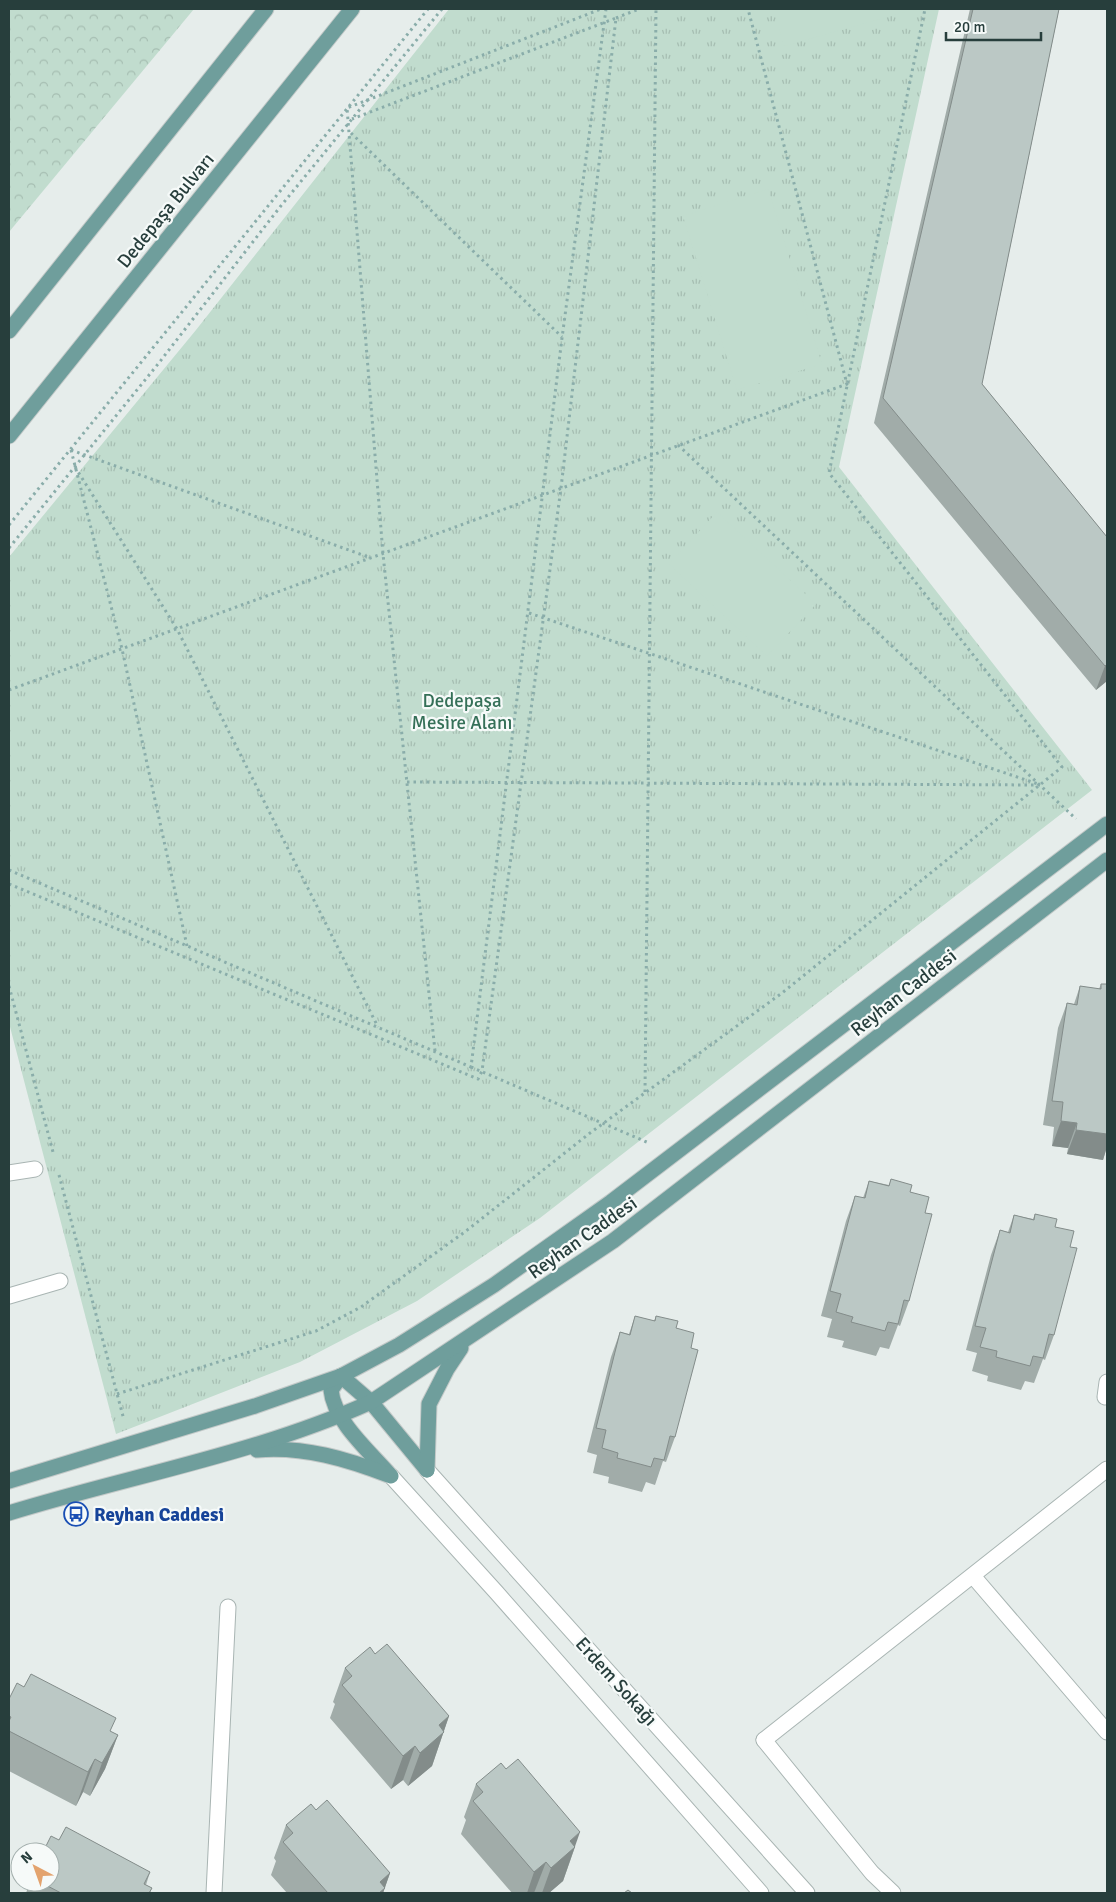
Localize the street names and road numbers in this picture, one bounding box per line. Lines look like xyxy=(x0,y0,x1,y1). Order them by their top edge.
street label: Dedepaşa Bulvarı xyxy=(112,148,220,273)
street label: Reyhan Caddesi xyxy=(846,944,961,1042)
street label: Reyhan Caddesi xyxy=(523,1191,642,1284)
street label: Erdem Sokağı xyxy=(570,1632,662,1731)

